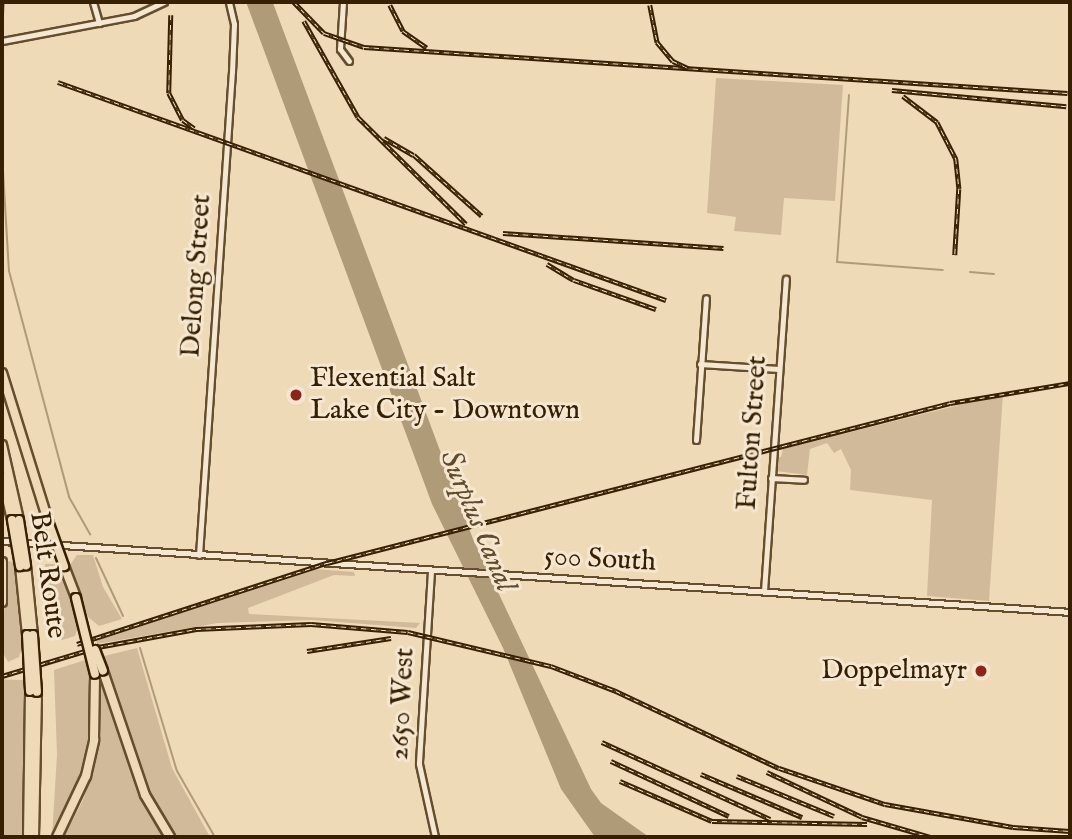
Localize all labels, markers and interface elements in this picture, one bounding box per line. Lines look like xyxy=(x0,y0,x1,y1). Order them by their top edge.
street label: Delong Street xyxy=(175,193,219,359)
street label: Fulton Street xyxy=(731,355,775,511)
place label: Flexential Salt Lake City - Downtown xyxy=(310,362,580,428)
marker: Flexential Salt Lake City - Downtown xyxy=(288,387,304,403)
water label: Surplus Canal xyxy=(431,445,523,597)
street label: Belt Route xyxy=(21,509,73,641)
street label: 500 South xyxy=(543,540,657,580)
street label: 2650 West xyxy=(383,647,423,761)
place label: Doppelmayr xyxy=(821,654,967,688)
marker: Doppelmayr xyxy=(973,663,989,679)

